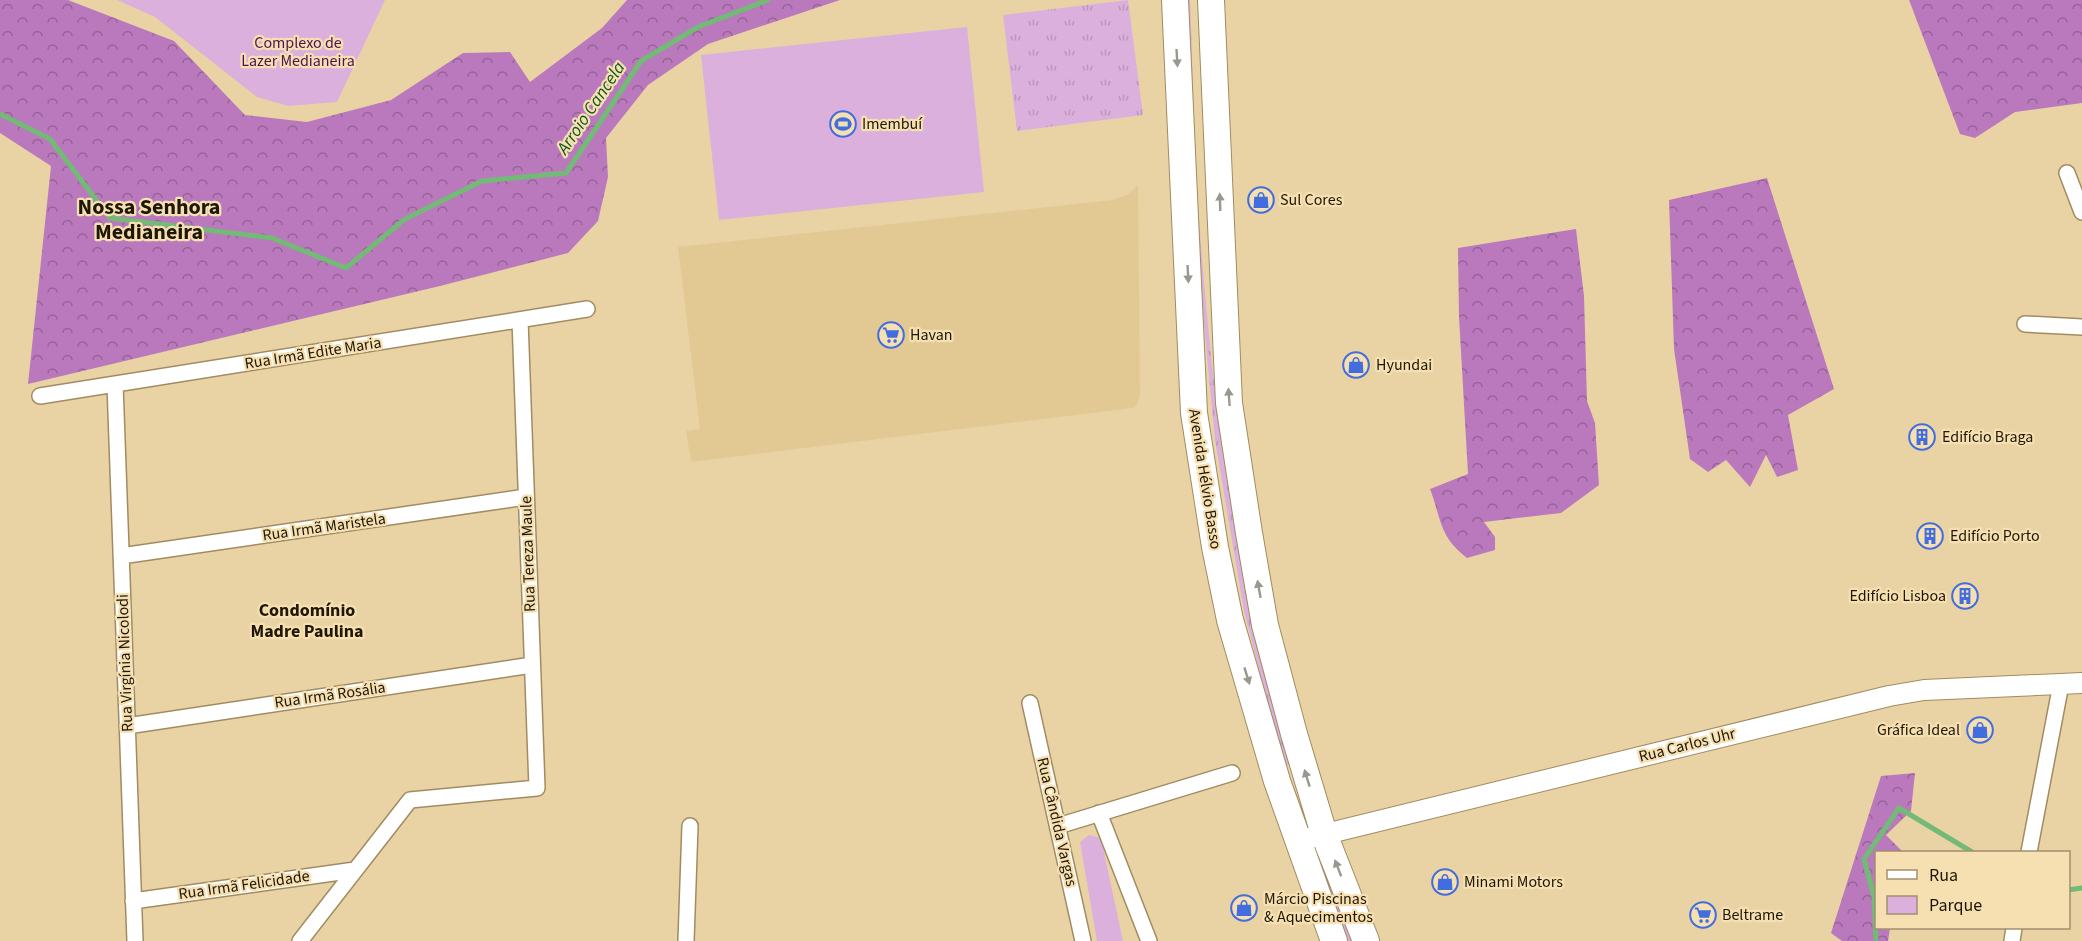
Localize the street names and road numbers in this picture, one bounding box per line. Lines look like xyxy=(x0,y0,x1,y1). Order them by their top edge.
street label: Rua Irmã Edite Maria xyxy=(243,331,383,375)
street label: Avenida Hélvio Basso xyxy=(1183,407,1227,551)
street label: Rua Tereza Maule xyxy=(515,496,541,612)
street label: Rua Irmã Maristela xyxy=(261,507,387,547)
street label: Rua Virgínia Nicolodi xyxy=(112,594,138,732)
street label: Rua Irmã Rosália xyxy=(273,676,387,714)
street label: Rua Carlos Uhr xyxy=(1636,722,1738,768)
street label: Rua Cândida Vargas xyxy=(1031,755,1083,889)
street label: Rua Irmã Felicidade xyxy=(177,865,311,905)

